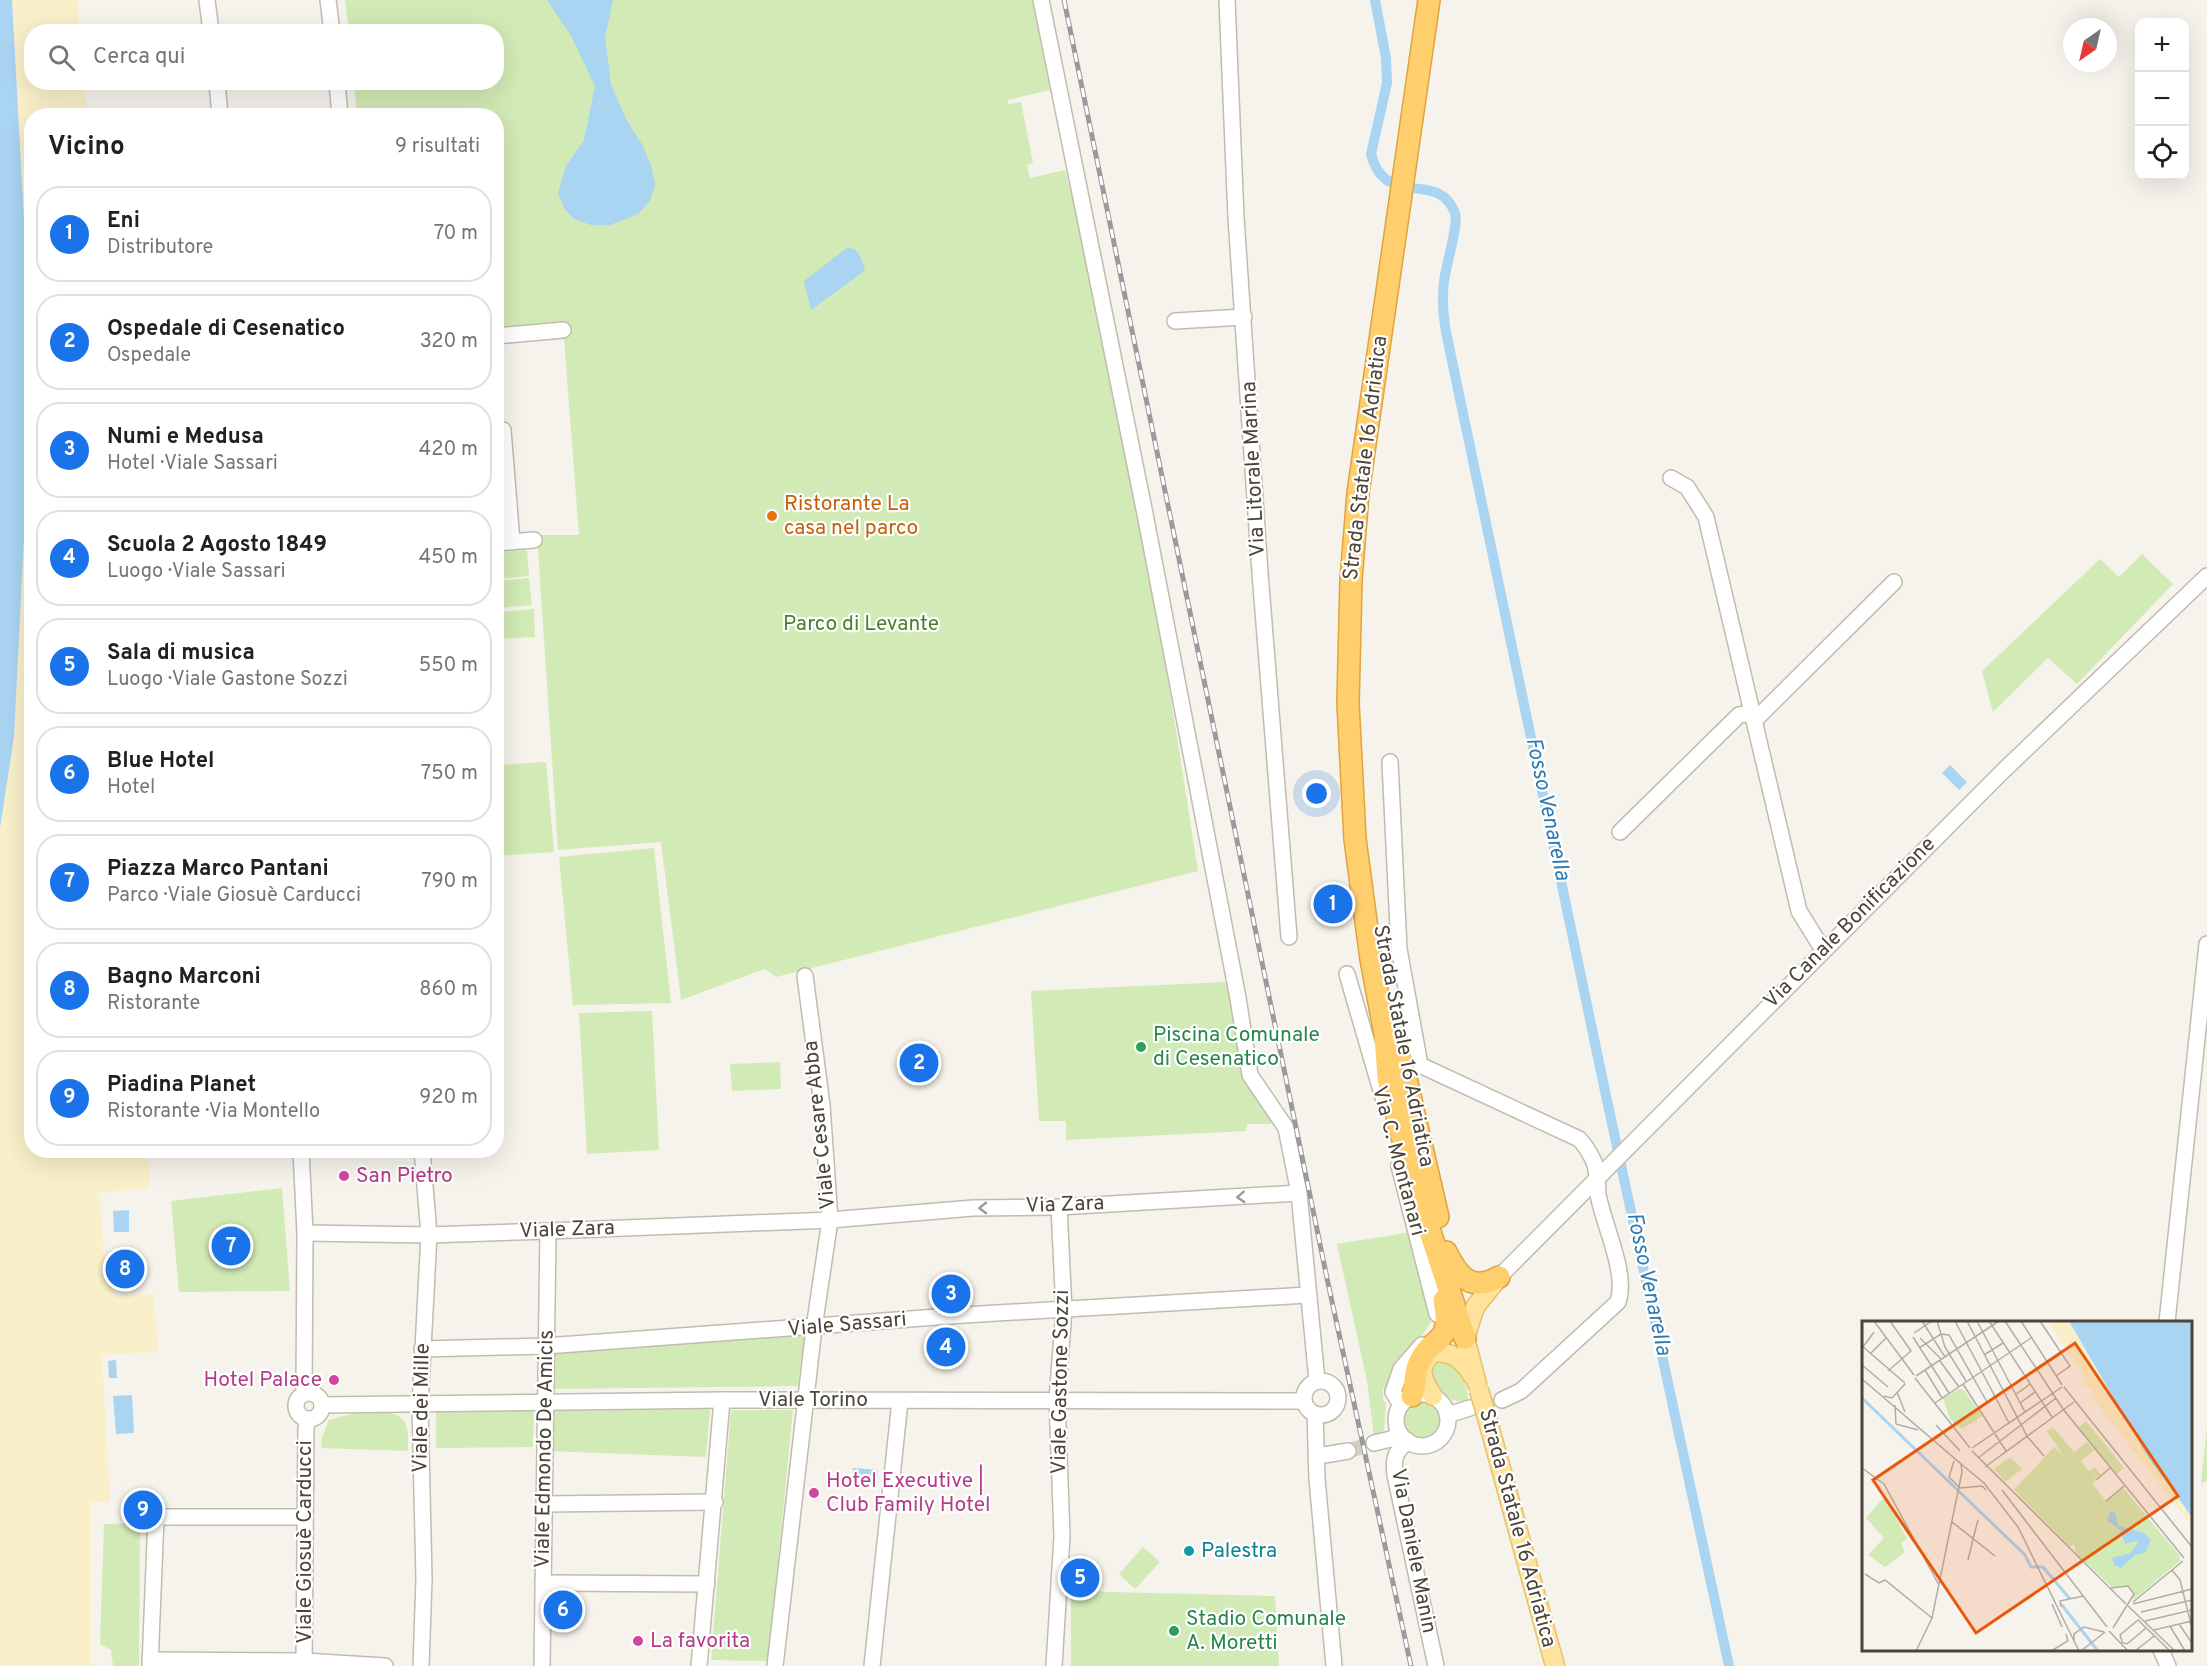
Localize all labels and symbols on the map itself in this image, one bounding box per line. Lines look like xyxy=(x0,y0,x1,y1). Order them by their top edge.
north arrow xyxy=(2063,18,2117,72)
street label: Strada Statale 16 Adriatica xyxy=(1338,334,1394,582)
street label: Via Litorale Marina xyxy=(1236,380,1272,558)
place label: Ristorante La casa nel parco xyxy=(784,491,918,542)
marker: Ristorante La casa nel parco xyxy=(765,509,779,523)
park label: Parco di Levante xyxy=(783,611,939,638)
water label: Fosso Venarella xyxy=(1519,735,1575,884)
your location xyxy=(1302,779,1331,808)
street label: Via Canale Bonificazione xyxy=(1758,831,1942,1015)
pin: 1 xyxy=(1314,882,1352,926)
street label: Strada Statale 16 Adriatica xyxy=(1366,923,1440,1169)
place label: Piscina Comunale di Cesenatico xyxy=(1153,1022,1320,1073)
street label: Viale Cesare Abba xyxy=(798,1039,842,1211)
pin: 2 xyxy=(900,1040,938,1086)
marker: Piscina Comunale di Cesenatico xyxy=(1134,1040,1148,1054)
street label: Via C. Montanari xyxy=(1365,1083,1431,1239)
place label: San Pietro xyxy=(356,1163,453,1190)
marker: San Pietro xyxy=(337,1169,351,1183)
street label: Via Zara xyxy=(1025,1190,1105,1220)
one-way arrow xyxy=(1237,1190,1246,1203)
one-way arrow xyxy=(979,1201,988,1214)
water label: Fosso Venarella xyxy=(1620,1210,1676,1359)
street label: Viale Zara xyxy=(519,1215,615,1245)
pin: 7 xyxy=(212,1224,250,1268)
pin: 8 xyxy=(106,1246,144,1292)
pin: 3 xyxy=(932,1272,970,1316)
street label: Viale Gastone Sozzi xyxy=(1046,1289,1076,1475)
street label: Viale Sassari xyxy=(786,1306,908,1344)
inset map xyxy=(1862,1321,2192,1651)
pin: 4 xyxy=(926,1324,966,1370)
street label: Viale Edmondo De Amicis xyxy=(529,1330,561,1568)
street label: Viale dei Mille xyxy=(407,1343,437,1473)
place label: Hotel Palace xyxy=(204,1367,322,1394)
marker: Hotel Palace xyxy=(327,1373,341,1387)
street label: Viale Torino xyxy=(758,1387,868,1414)
street label: Strada Statale 16 Adriatica xyxy=(1472,1406,1562,1650)
street label: Viale Giosuè Carducci xyxy=(292,1440,319,1644)
place label: Hotel Executive | Club Family Hotel xyxy=(826,1464,991,1519)
street label: Via Daniele Manin xyxy=(1384,1466,1442,1636)
marker: Hotel Executive | Club Family Hotel xyxy=(807,1486,821,1500)
pin: 9 xyxy=(124,1488,162,1532)
place label: Palestra xyxy=(1201,1538,1277,1565)
marker: Palestra xyxy=(1182,1544,1196,1558)
pin: 5 xyxy=(1060,1556,1100,1600)
pin: 6 xyxy=(544,1588,582,1632)
place label: Stadio Comunale A. Moretti xyxy=(1186,1606,1346,1657)
marker: Stadio Comunale A. Moretti xyxy=(1167,1624,1181,1638)
place label: La favorita xyxy=(650,1628,750,1655)
marker: La favorita xyxy=(631,1634,645,1648)

